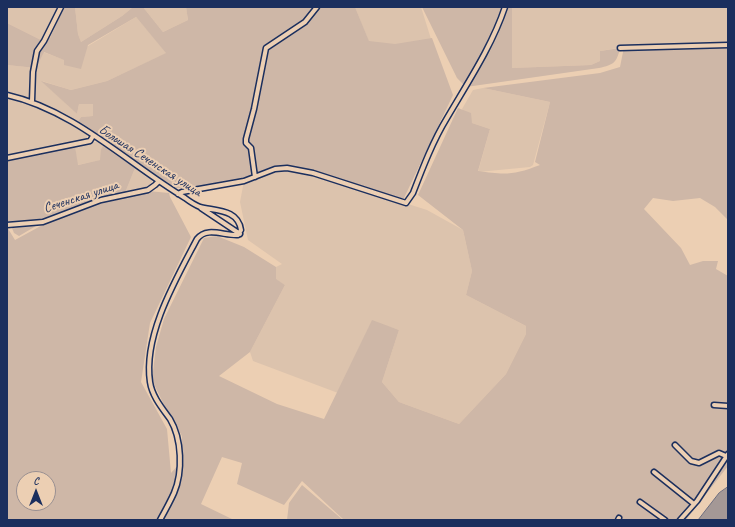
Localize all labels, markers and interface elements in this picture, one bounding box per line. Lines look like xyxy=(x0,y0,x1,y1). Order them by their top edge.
street label: Большая Сеченская улица xyxy=(95,121,205,201)
street label: Сеченская улица xyxy=(42,177,120,217)
north arrow xyxy=(16,471,56,511)
text: С xyxy=(33,473,39,487)

